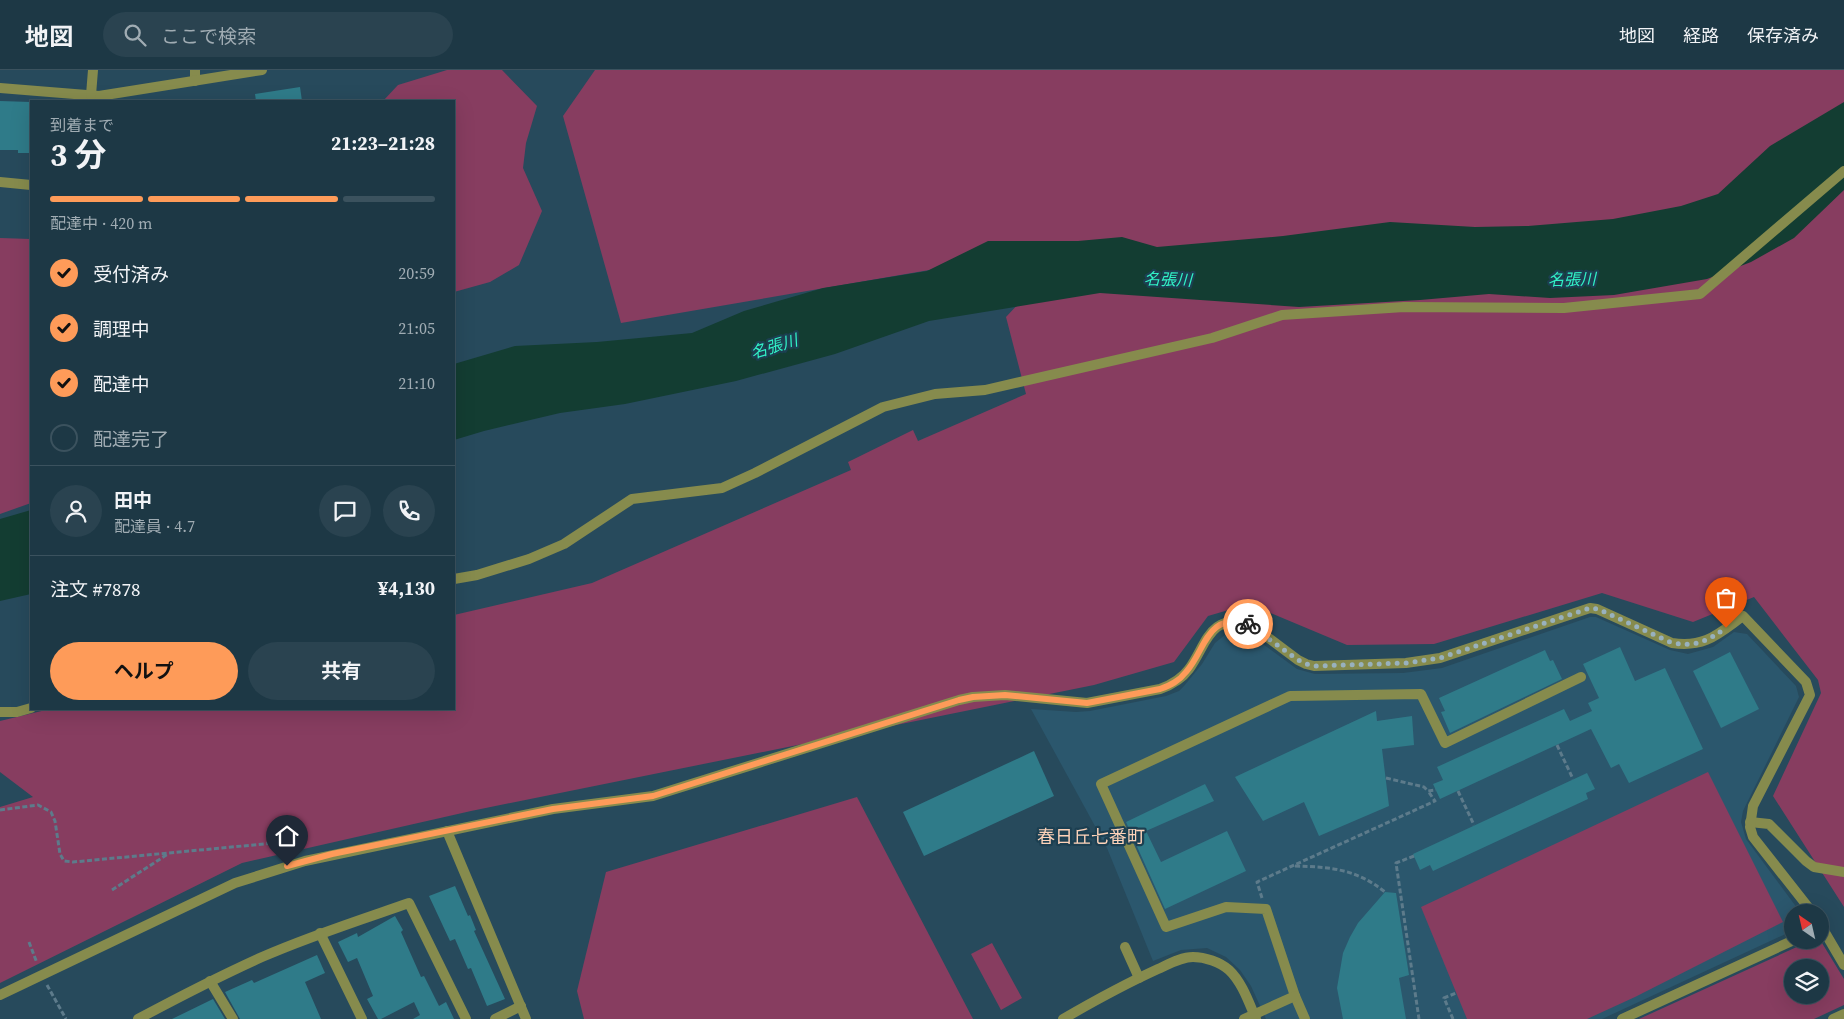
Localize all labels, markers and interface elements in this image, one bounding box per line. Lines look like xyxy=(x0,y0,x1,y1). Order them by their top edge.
search box xyxy=(103,12,453,57)
text: 地図 xyxy=(25,20,73,53)
icon: search xyxy=(121,21,149,49)
text: ここで検索 xyxy=(161,23,256,49)
text: 地図 xyxy=(1619,23,1655,48)
text: 経路 xyxy=(1683,23,1719,48)
text: 保存済み xyxy=(1747,23,1819,48)
text: 到着まで xyxy=(50,114,114,136)
text: 21:23–21:28 xyxy=(331,130,435,156)
text: 3 分 xyxy=(50,133,106,177)
text: 配達中 · 420 m xyxy=(50,212,152,234)
icon: check xyxy=(50,259,78,287)
text: 受付済み xyxy=(93,261,169,287)
text: 20:59 xyxy=(398,262,435,284)
water label: 名張川 xyxy=(1144,267,1194,291)
water label: 名張川 xyxy=(1548,268,1598,290)
icon: check xyxy=(50,314,78,342)
text: 調理中 xyxy=(93,316,150,342)
text: 21:05 xyxy=(398,317,435,339)
water label: 名張川 xyxy=(748,328,802,364)
icon: check xyxy=(50,369,78,397)
text: 配達中 xyxy=(93,371,150,397)
text: 21:10 xyxy=(398,372,435,394)
text: 配達完了 xyxy=(93,426,169,452)
button: person xyxy=(50,485,102,537)
button: chat xyxy=(319,485,371,537)
button: phone xyxy=(383,485,435,537)
text: 田中 xyxy=(114,487,152,513)
text: 配達員 · 4.7 xyxy=(114,515,195,537)
text: ¥4,130 xyxy=(378,575,435,601)
text: 注文 #7878 xyxy=(50,576,140,602)
pin xyxy=(1705,577,1747,628)
icon: bag xyxy=(1712,584,1740,612)
courier xyxy=(1223,599,1273,649)
icon: bike xyxy=(1234,610,1262,638)
button: ヘルプ xyxy=(50,642,238,700)
button: 共有 xyxy=(248,642,435,700)
pin xyxy=(266,815,308,866)
icon: home xyxy=(273,822,301,850)
district label: 春日丘七番町 xyxy=(1037,824,1145,849)
north arrow xyxy=(1784,904,1829,949)
map controls xyxy=(1784,904,1829,1004)
button: layers xyxy=(1784,959,1829,1004)

